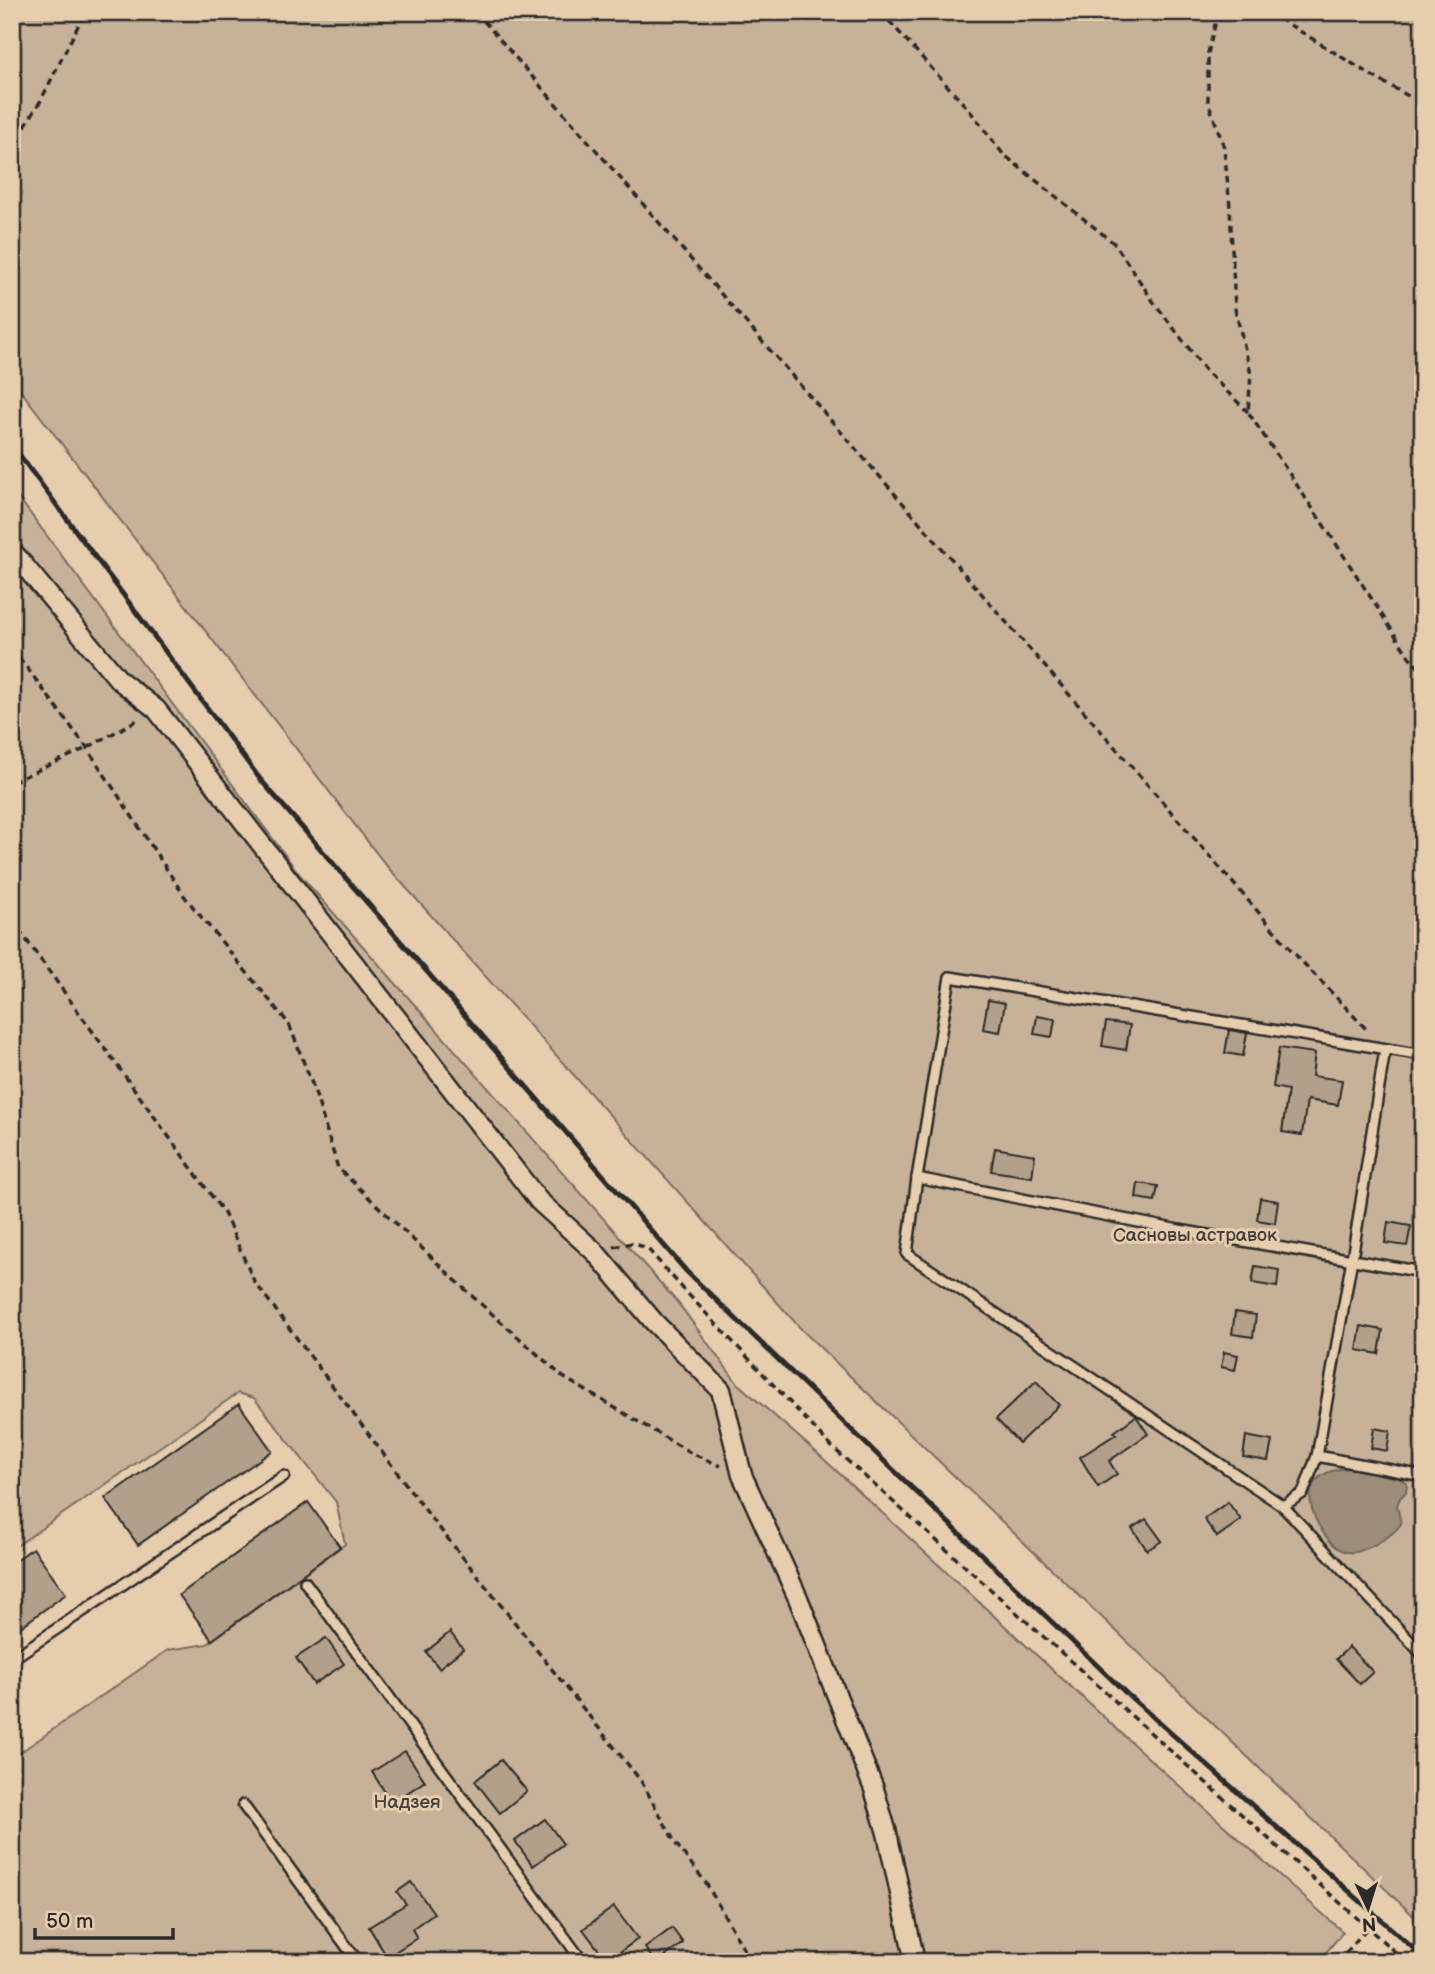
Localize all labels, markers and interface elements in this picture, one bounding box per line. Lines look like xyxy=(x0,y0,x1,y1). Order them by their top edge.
park label: Сасновы астравок xyxy=(1113,1224,1277,1247)
park label: Надзея xyxy=(373,1791,441,1814)
north arrow xyxy=(1334,1872,1404,1942)
scale bar xyxy=(35,1897,173,1941)
text: 50 m xyxy=(46,1909,93,1934)
text: N xyxy=(1361,1911,1377,1935)

